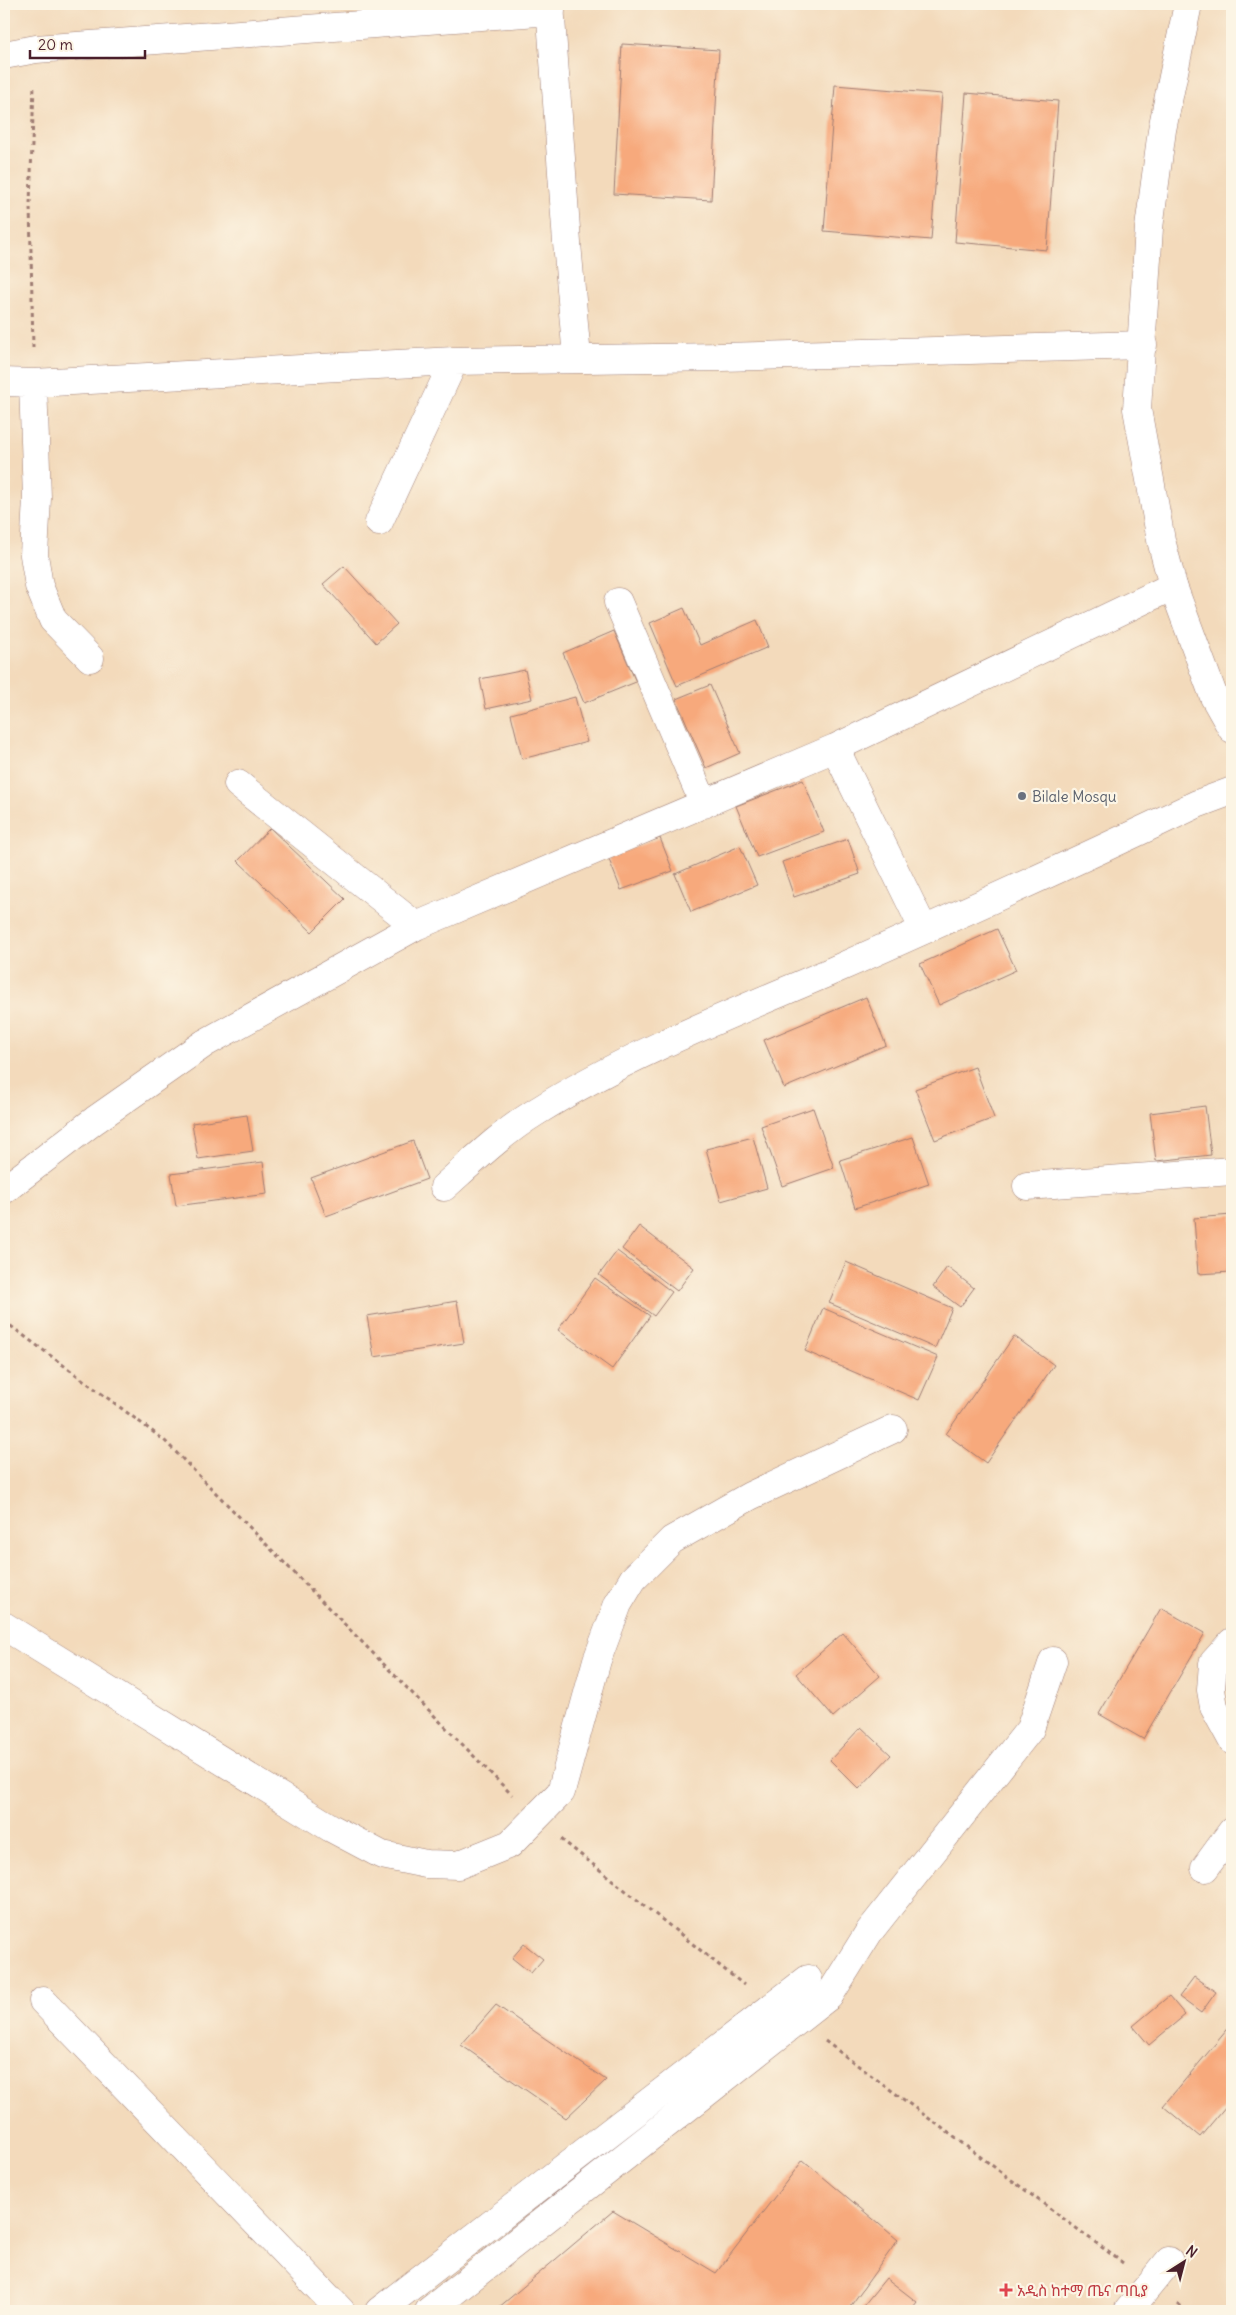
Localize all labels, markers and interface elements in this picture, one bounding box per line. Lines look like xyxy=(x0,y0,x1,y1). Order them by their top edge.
scale bar xyxy=(30,28,145,60)
text: 20 m xyxy=(38,35,73,54)
place label: Bilale Mosqu xyxy=(1032,787,1117,806)
marker: Bilale Mosqu xyxy=(1016,790,1028,802)
north arrow xyxy=(1158,2238,1208,2288)
text: N xyxy=(1182,2241,1201,2262)
place label: አዲስ ከተማ ጤና ጣቢያ xyxy=(1017,2281,1148,2300)
marker: አዲስ ከተማ ጤና ጣቢያ xyxy=(999,2283,1013,2297)

